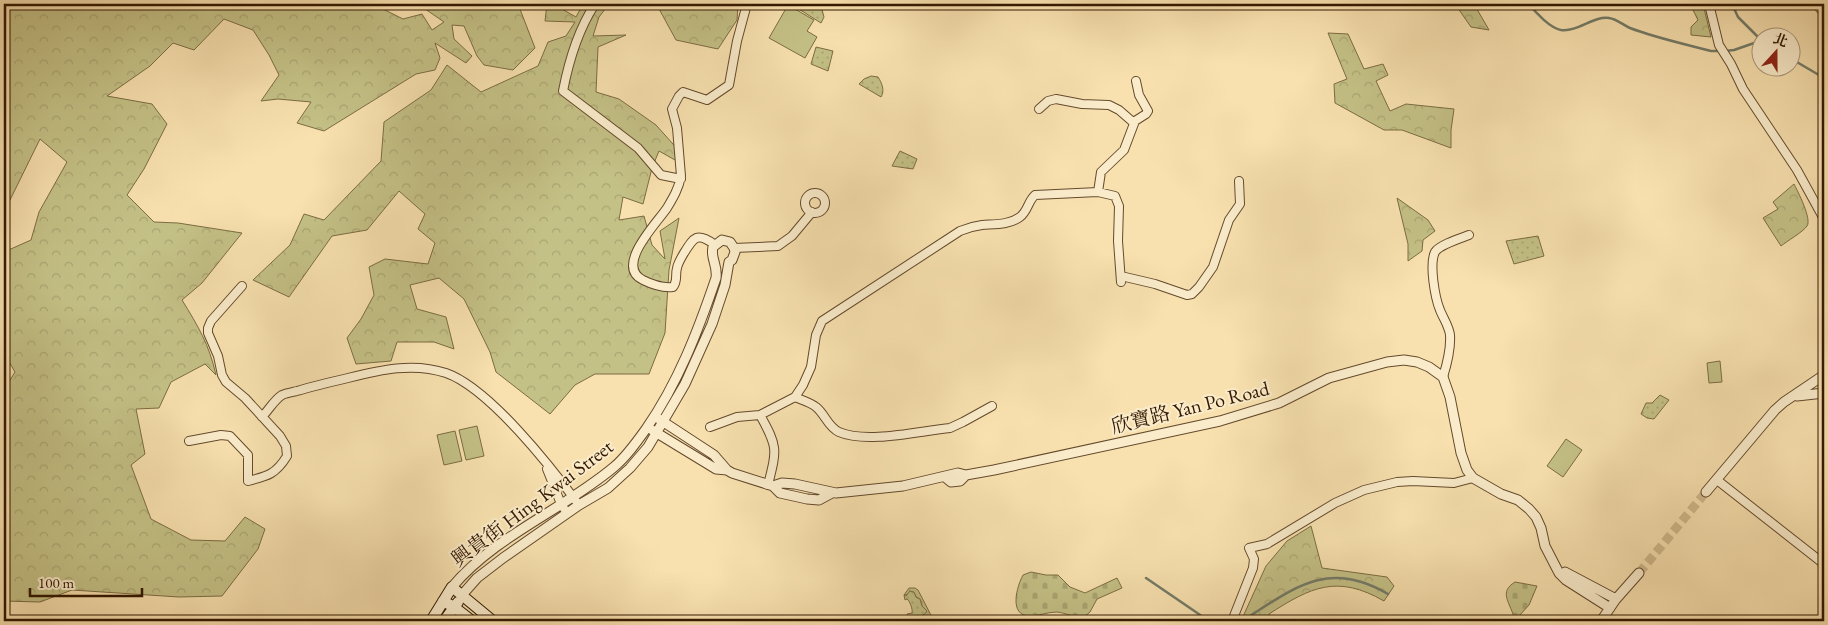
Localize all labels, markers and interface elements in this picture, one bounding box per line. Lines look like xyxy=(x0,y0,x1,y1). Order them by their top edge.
north arrow xyxy=(1750,28,1800,78)
text: 北 xyxy=(1771,29,1790,51)
street label: 欣寶路 Yan Po Road xyxy=(1108,375,1273,439)
street label: 興貴街 Hing Kwai Street xyxy=(446,433,619,572)
scale bar xyxy=(30,565,142,597)
text: 100 m xyxy=(38,573,75,592)

